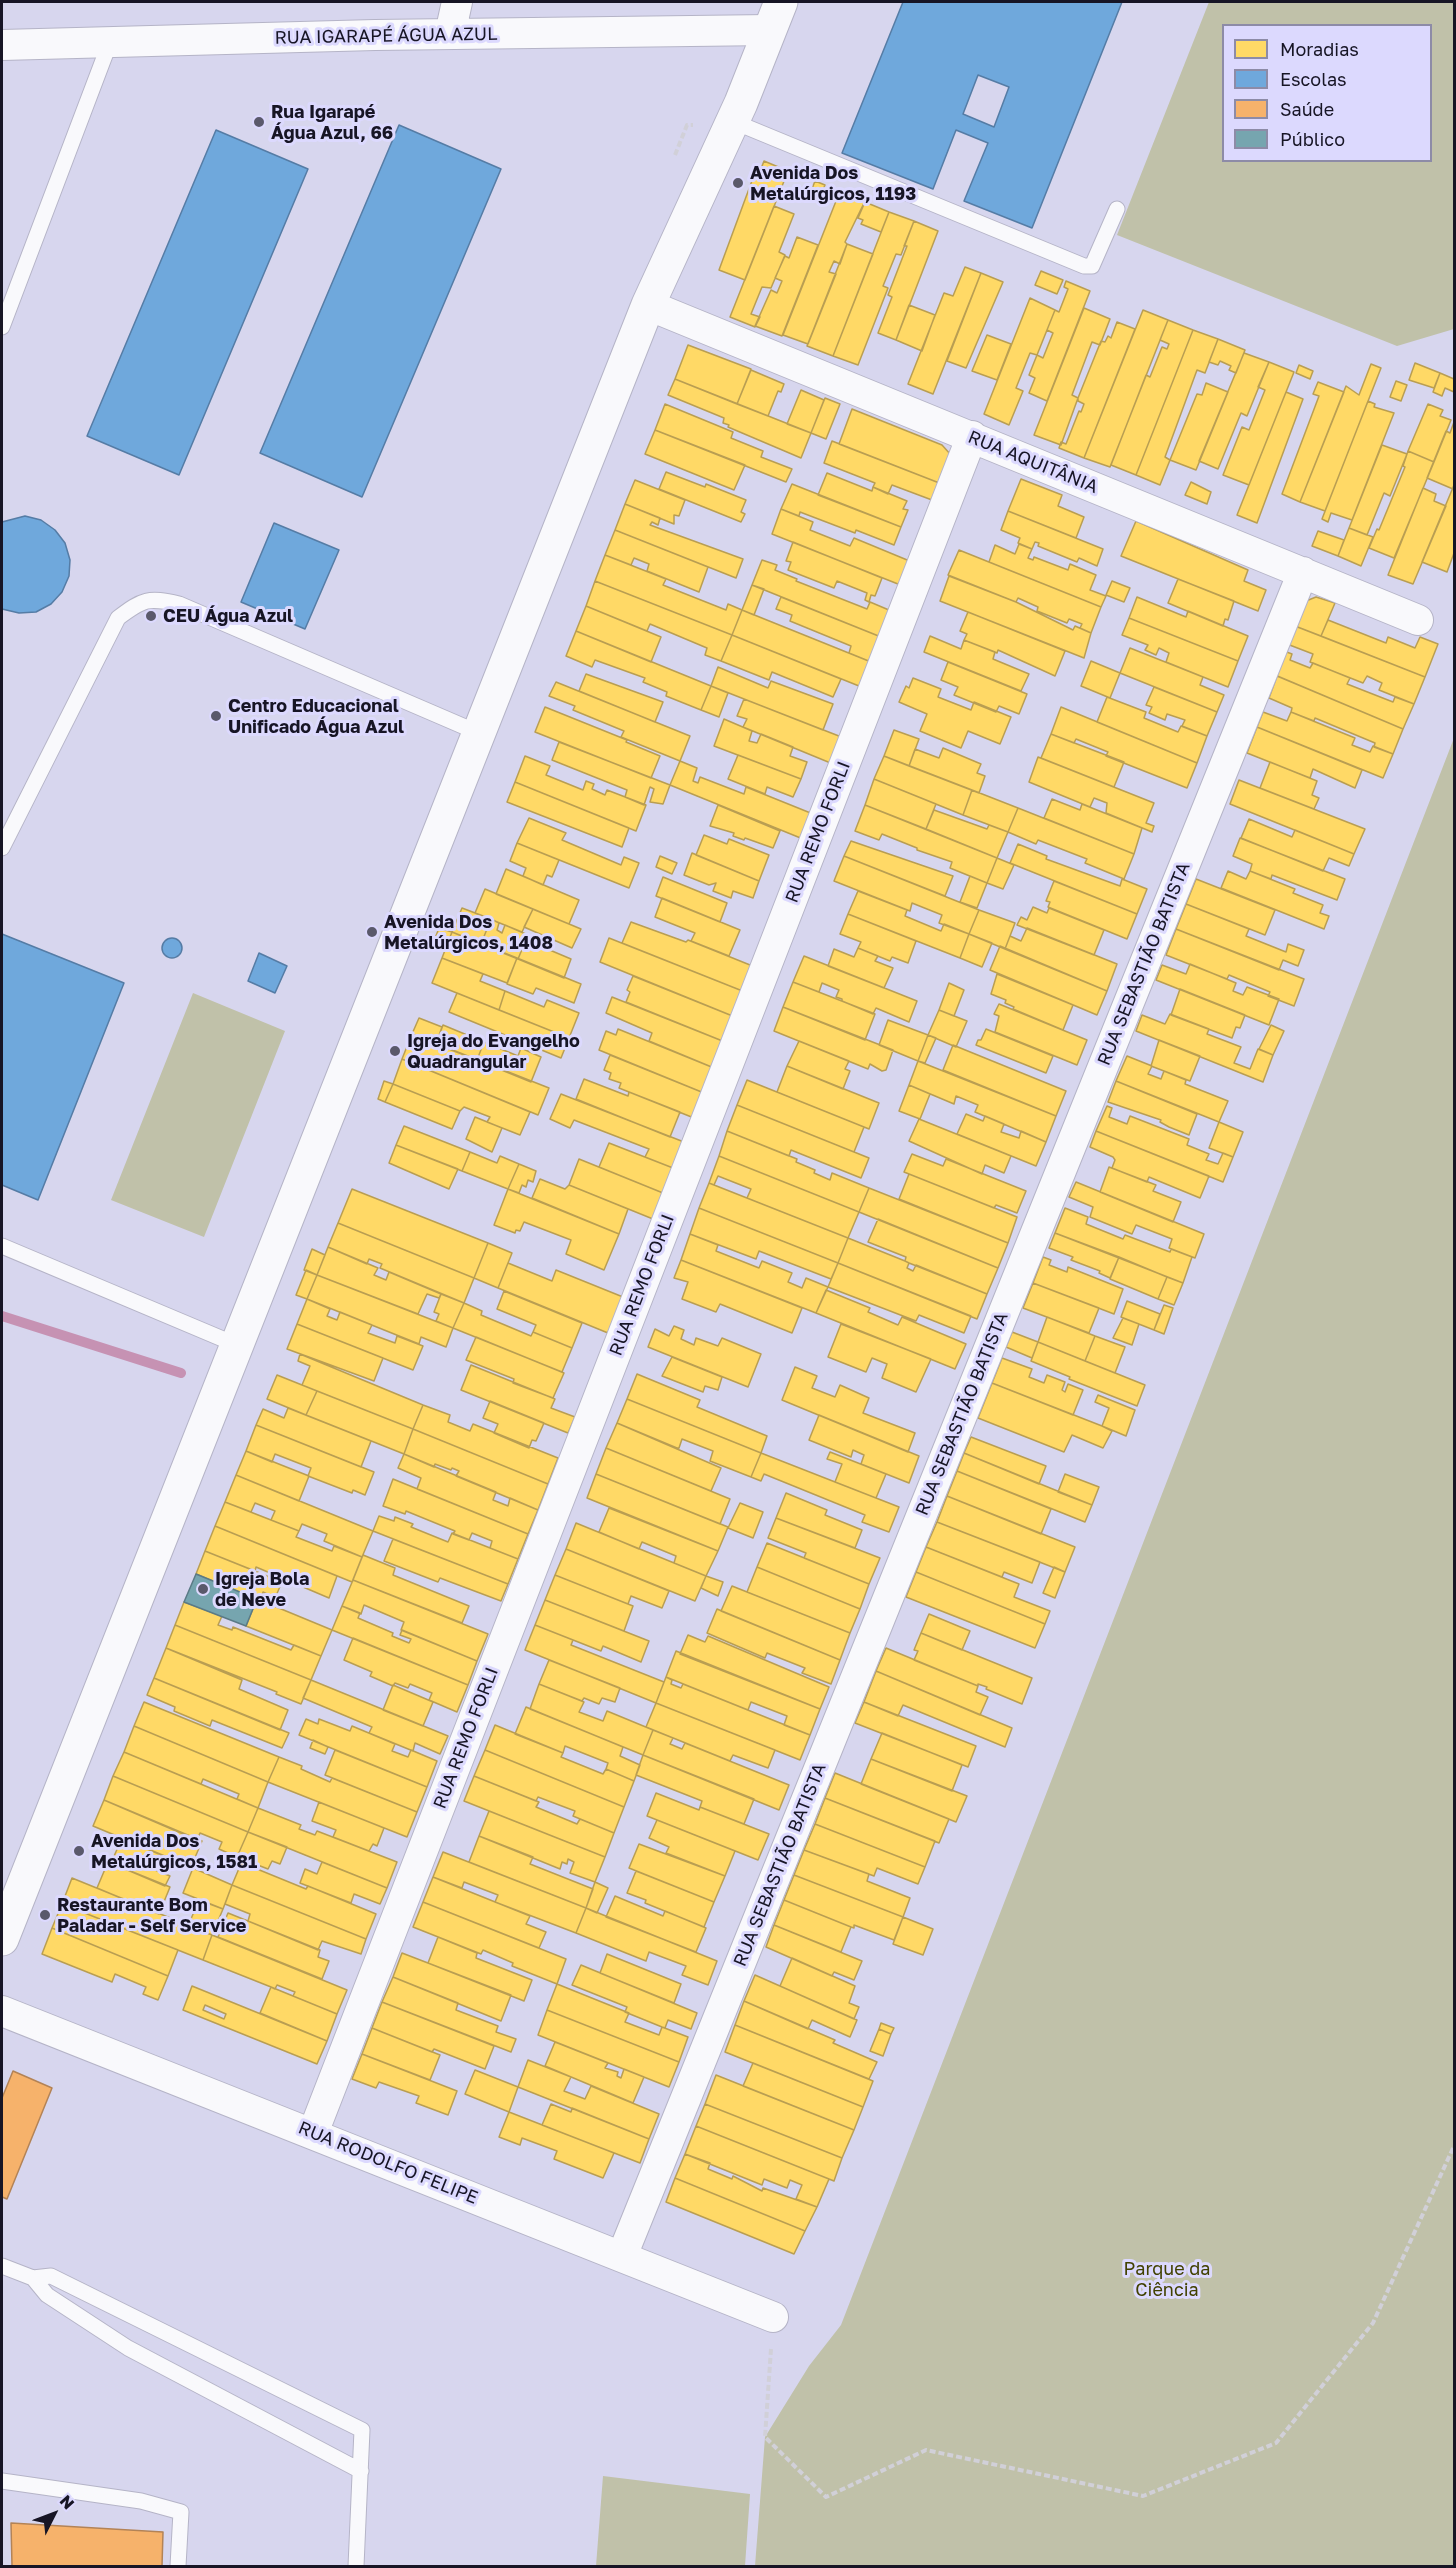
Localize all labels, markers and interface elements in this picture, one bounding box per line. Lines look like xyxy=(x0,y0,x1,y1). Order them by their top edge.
street label: RUA IGARAPÉ ÁGUA AZUL xyxy=(275,23,497,49)
legend xyxy=(1222,24,1432,162)
text: Moradias xyxy=(1280,38,1359,60)
text: Escolas xyxy=(1280,68,1347,90)
text: Saúde xyxy=(1280,98,1334,120)
place label: Rua Igarapé Água Azul, 66 xyxy=(271,101,393,144)
marker: Rua Igarapé Água Azul, 66 xyxy=(252,115,266,129)
text: Público xyxy=(1280,128,1345,150)
place label: Avenida Dos Metalúrgicos, 1193 xyxy=(750,162,916,204)
marker: Avenida Dos Metalúrgicos, 1193 xyxy=(731,176,745,190)
street label: RUA AQUITÂNIA xyxy=(965,426,1101,498)
place label: CEU Água Azul xyxy=(163,605,293,627)
marker: CEU Água Azul xyxy=(144,609,158,623)
place label: Centro Educacional Unificado Água Azul xyxy=(228,695,404,738)
marker: Centro Educacional Unificado Água Azul xyxy=(209,709,223,723)
street label: RUA REMO FORLI xyxy=(781,758,855,906)
street label: RUA SEBASTIÃO BATISTA xyxy=(1093,859,1195,1069)
place label: Avenida Dos Metalúrgicos, 1408 xyxy=(384,911,553,954)
marker: Avenida Dos Metalúrgicos, 1408 xyxy=(365,925,379,939)
place label: Igreja do Evangelho Quadrangular xyxy=(407,1030,580,1072)
marker: Igreja do Evangelho Quadrangular xyxy=(388,1044,402,1058)
street label: RUA REMO FORLI xyxy=(605,1211,679,1359)
street label: RUA SEBASTIÃO BATISTA xyxy=(911,1309,1013,1519)
place label: Igreja Bola de Neve xyxy=(215,1568,309,1610)
marker: Igreja Bola de Neve xyxy=(196,1582,210,1596)
street label: RUA REMO FORLI xyxy=(429,1664,503,1812)
street label: RUA SEBASTIÃO BATISTA xyxy=(729,1760,831,1970)
place label: Avenida Dos Metalúrgicos, 1581 xyxy=(91,1830,257,1872)
marker: Avenida Dos Metalúrgicos, 1581 xyxy=(72,1844,86,1858)
place label: Restaurante Bom Paladar - Self Service xyxy=(57,1894,246,1936)
marker: Restaurante Bom Paladar - Self Service xyxy=(38,1908,52,1922)
street label: RUA RODOLFO FELIPE xyxy=(295,2117,481,2209)
park label: Parque da Ciência xyxy=(1124,2258,1210,2300)
north arrow xyxy=(24,2484,84,2544)
text: N xyxy=(56,2491,79,2513)

